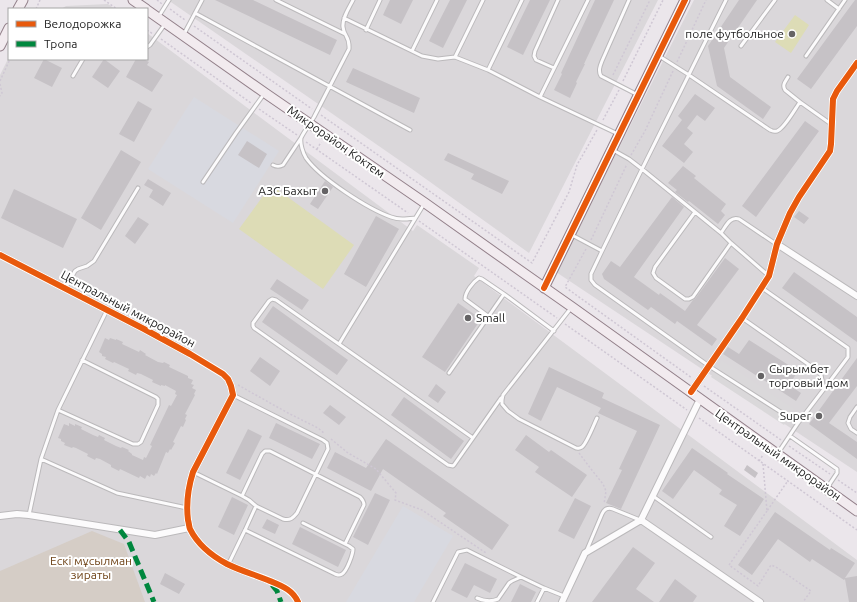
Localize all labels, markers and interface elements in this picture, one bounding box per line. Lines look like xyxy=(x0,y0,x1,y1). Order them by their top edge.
legend xyxy=(8,8,148,60)
text: Велодорожка xyxy=(44,17,121,30)
place label: поле футбольное xyxy=(685,27,784,40)
marker: поле футбольное xyxy=(787,29,797,39)
text: Тропа xyxy=(44,37,77,50)
street label: Микрорайон Коктем xyxy=(285,103,387,180)
place label: АЗС Бахыт xyxy=(258,184,318,197)
marker: АЗС Бахыт xyxy=(320,186,330,196)
street label: Центральный микрорайон xyxy=(59,268,198,350)
place label: Small xyxy=(476,311,505,324)
marker: Small xyxy=(463,313,473,323)
place label: Сырымбет торговый дом xyxy=(769,362,848,389)
marker: Сырымбет торговый дом xyxy=(756,371,766,381)
street label: Центральный микрорайон xyxy=(713,406,843,503)
place label: Super xyxy=(780,409,811,422)
marker: Super xyxy=(814,411,824,421)
park label: Ескі мұсылман зираты xyxy=(50,554,132,581)

